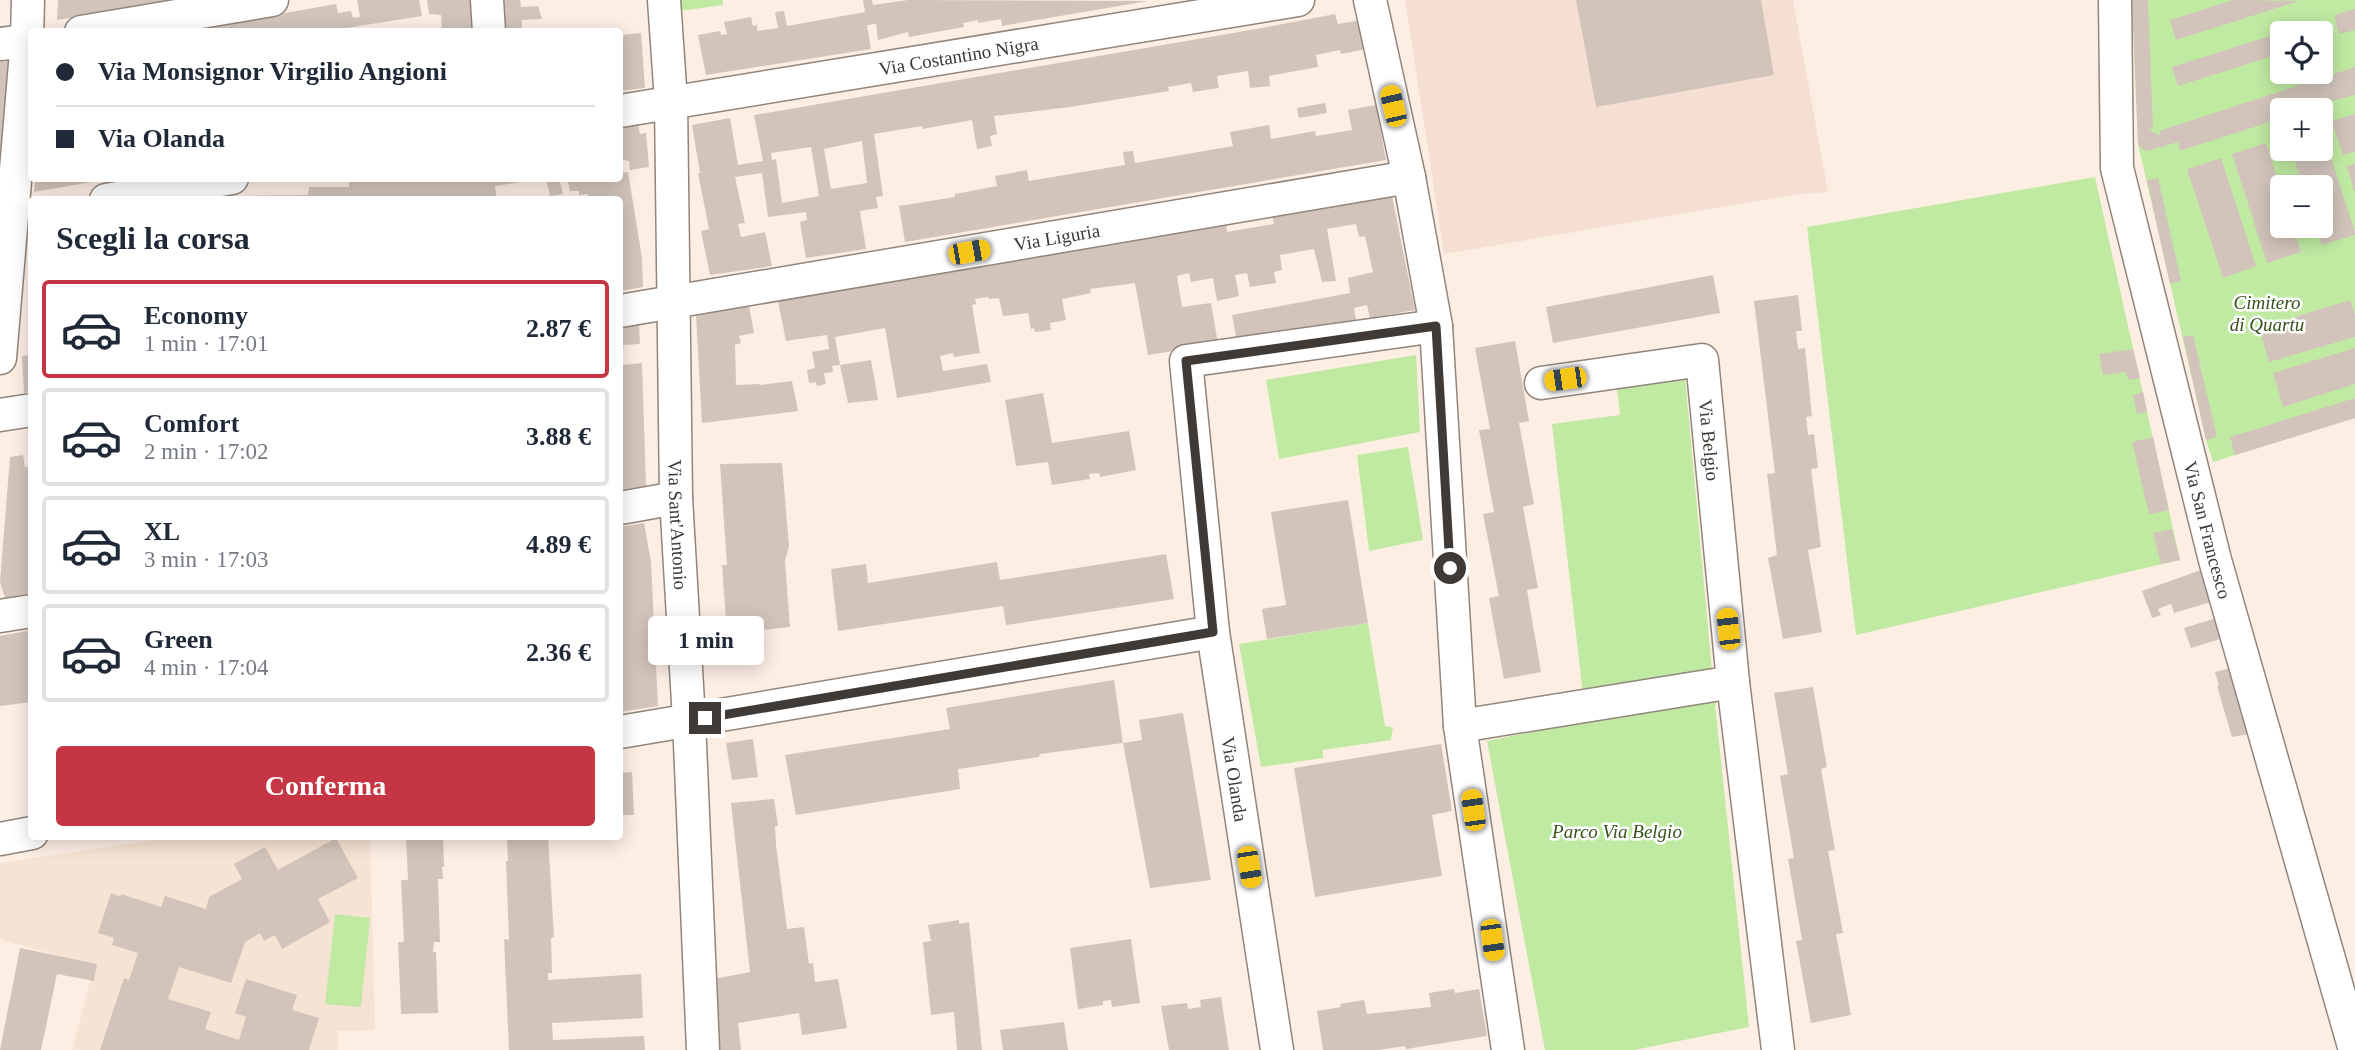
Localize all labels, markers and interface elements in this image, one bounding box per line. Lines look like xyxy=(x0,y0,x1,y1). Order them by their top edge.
map controls xyxy=(2270,21,2333,238)
button: locate xyxy=(2270,21,2333,84)
street label: Via Costantino Nigra xyxy=(877,33,1040,79)
text: Via Monsignor Virgilio Angioni xyxy=(98,57,447,86)
car xyxy=(1379,83,1408,129)
button: + xyxy=(2270,98,2333,161)
text: Via Olanda xyxy=(98,124,225,153)
button: − xyxy=(2270,175,2333,238)
text: Scegli la corsa xyxy=(56,220,250,256)
street label: Via Liguria xyxy=(1012,220,1102,255)
car xyxy=(947,238,992,266)
park label: Cimitero di Quartu xyxy=(2230,292,2304,335)
icon: car xyxy=(60,298,123,361)
text: Economy xyxy=(144,301,248,330)
text: 2.87 € xyxy=(526,314,591,343)
text: 1 min · 17:01 xyxy=(144,331,269,356)
car xyxy=(1543,366,1588,392)
street label: Via Belgio xyxy=(1695,398,1724,482)
icon: car xyxy=(60,406,123,469)
text: Comfort xyxy=(144,409,239,438)
text: 3.88 € xyxy=(526,422,591,451)
text: 2 min · 17:02 xyxy=(144,439,269,464)
street label: Via Sant'Antonio xyxy=(665,459,691,591)
street label: Via San Francesco xyxy=(2180,459,2235,601)
icon: car xyxy=(60,514,123,577)
text: XL xyxy=(144,517,180,546)
text: 4.89 € xyxy=(526,530,591,559)
text: 3 min · 17:03 xyxy=(144,547,269,572)
route start xyxy=(1434,552,1466,584)
car xyxy=(1716,607,1741,651)
callout: 1 min xyxy=(647,616,763,666)
icon: car xyxy=(60,622,123,685)
text: Green xyxy=(144,625,213,654)
text: 1 min xyxy=(678,628,734,653)
text: 2.36 € xyxy=(526,638,591,667)
text: 4 min · 17:04 xyxy=(144,655,269,680)
route end xyxy=(689,702,721,734)
street label: Via Olanda xyxy=(1217,735,1252,824)
button: Conferma xyxy=(56,746,595,826)
car xyxy=(1460,788,1487,832)
park label: Parco Via Belgio xyxy=(1551,821,1682,842)
car xyxy=(1236,845,1263,889)
car xyxy=(1479,918,1506,962)

